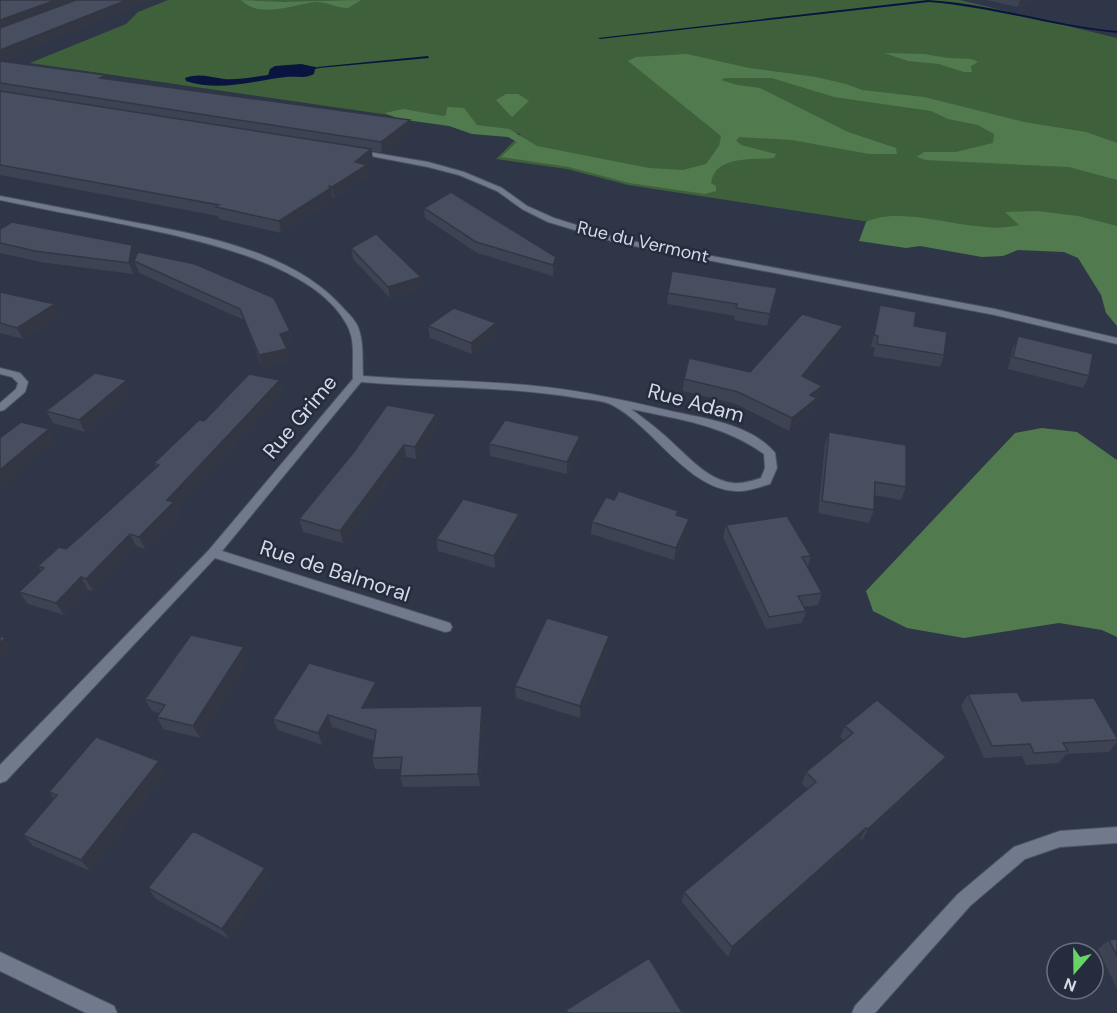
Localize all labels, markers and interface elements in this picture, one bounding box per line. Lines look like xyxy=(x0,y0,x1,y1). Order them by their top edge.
street label: Rue du Vermont xyxy=(575,215,711,269)
street label: Rue Grime xyxy=(257,369,343,465)
street label: Rue Adam xyxy=(645,377,747,429)
street label: Rue de Balmoral xyxy=(256,534,414,608)
north arrow xyxy=(1045,941,1105,1001)
text: N xyxy=(1061,973,1079,996)

